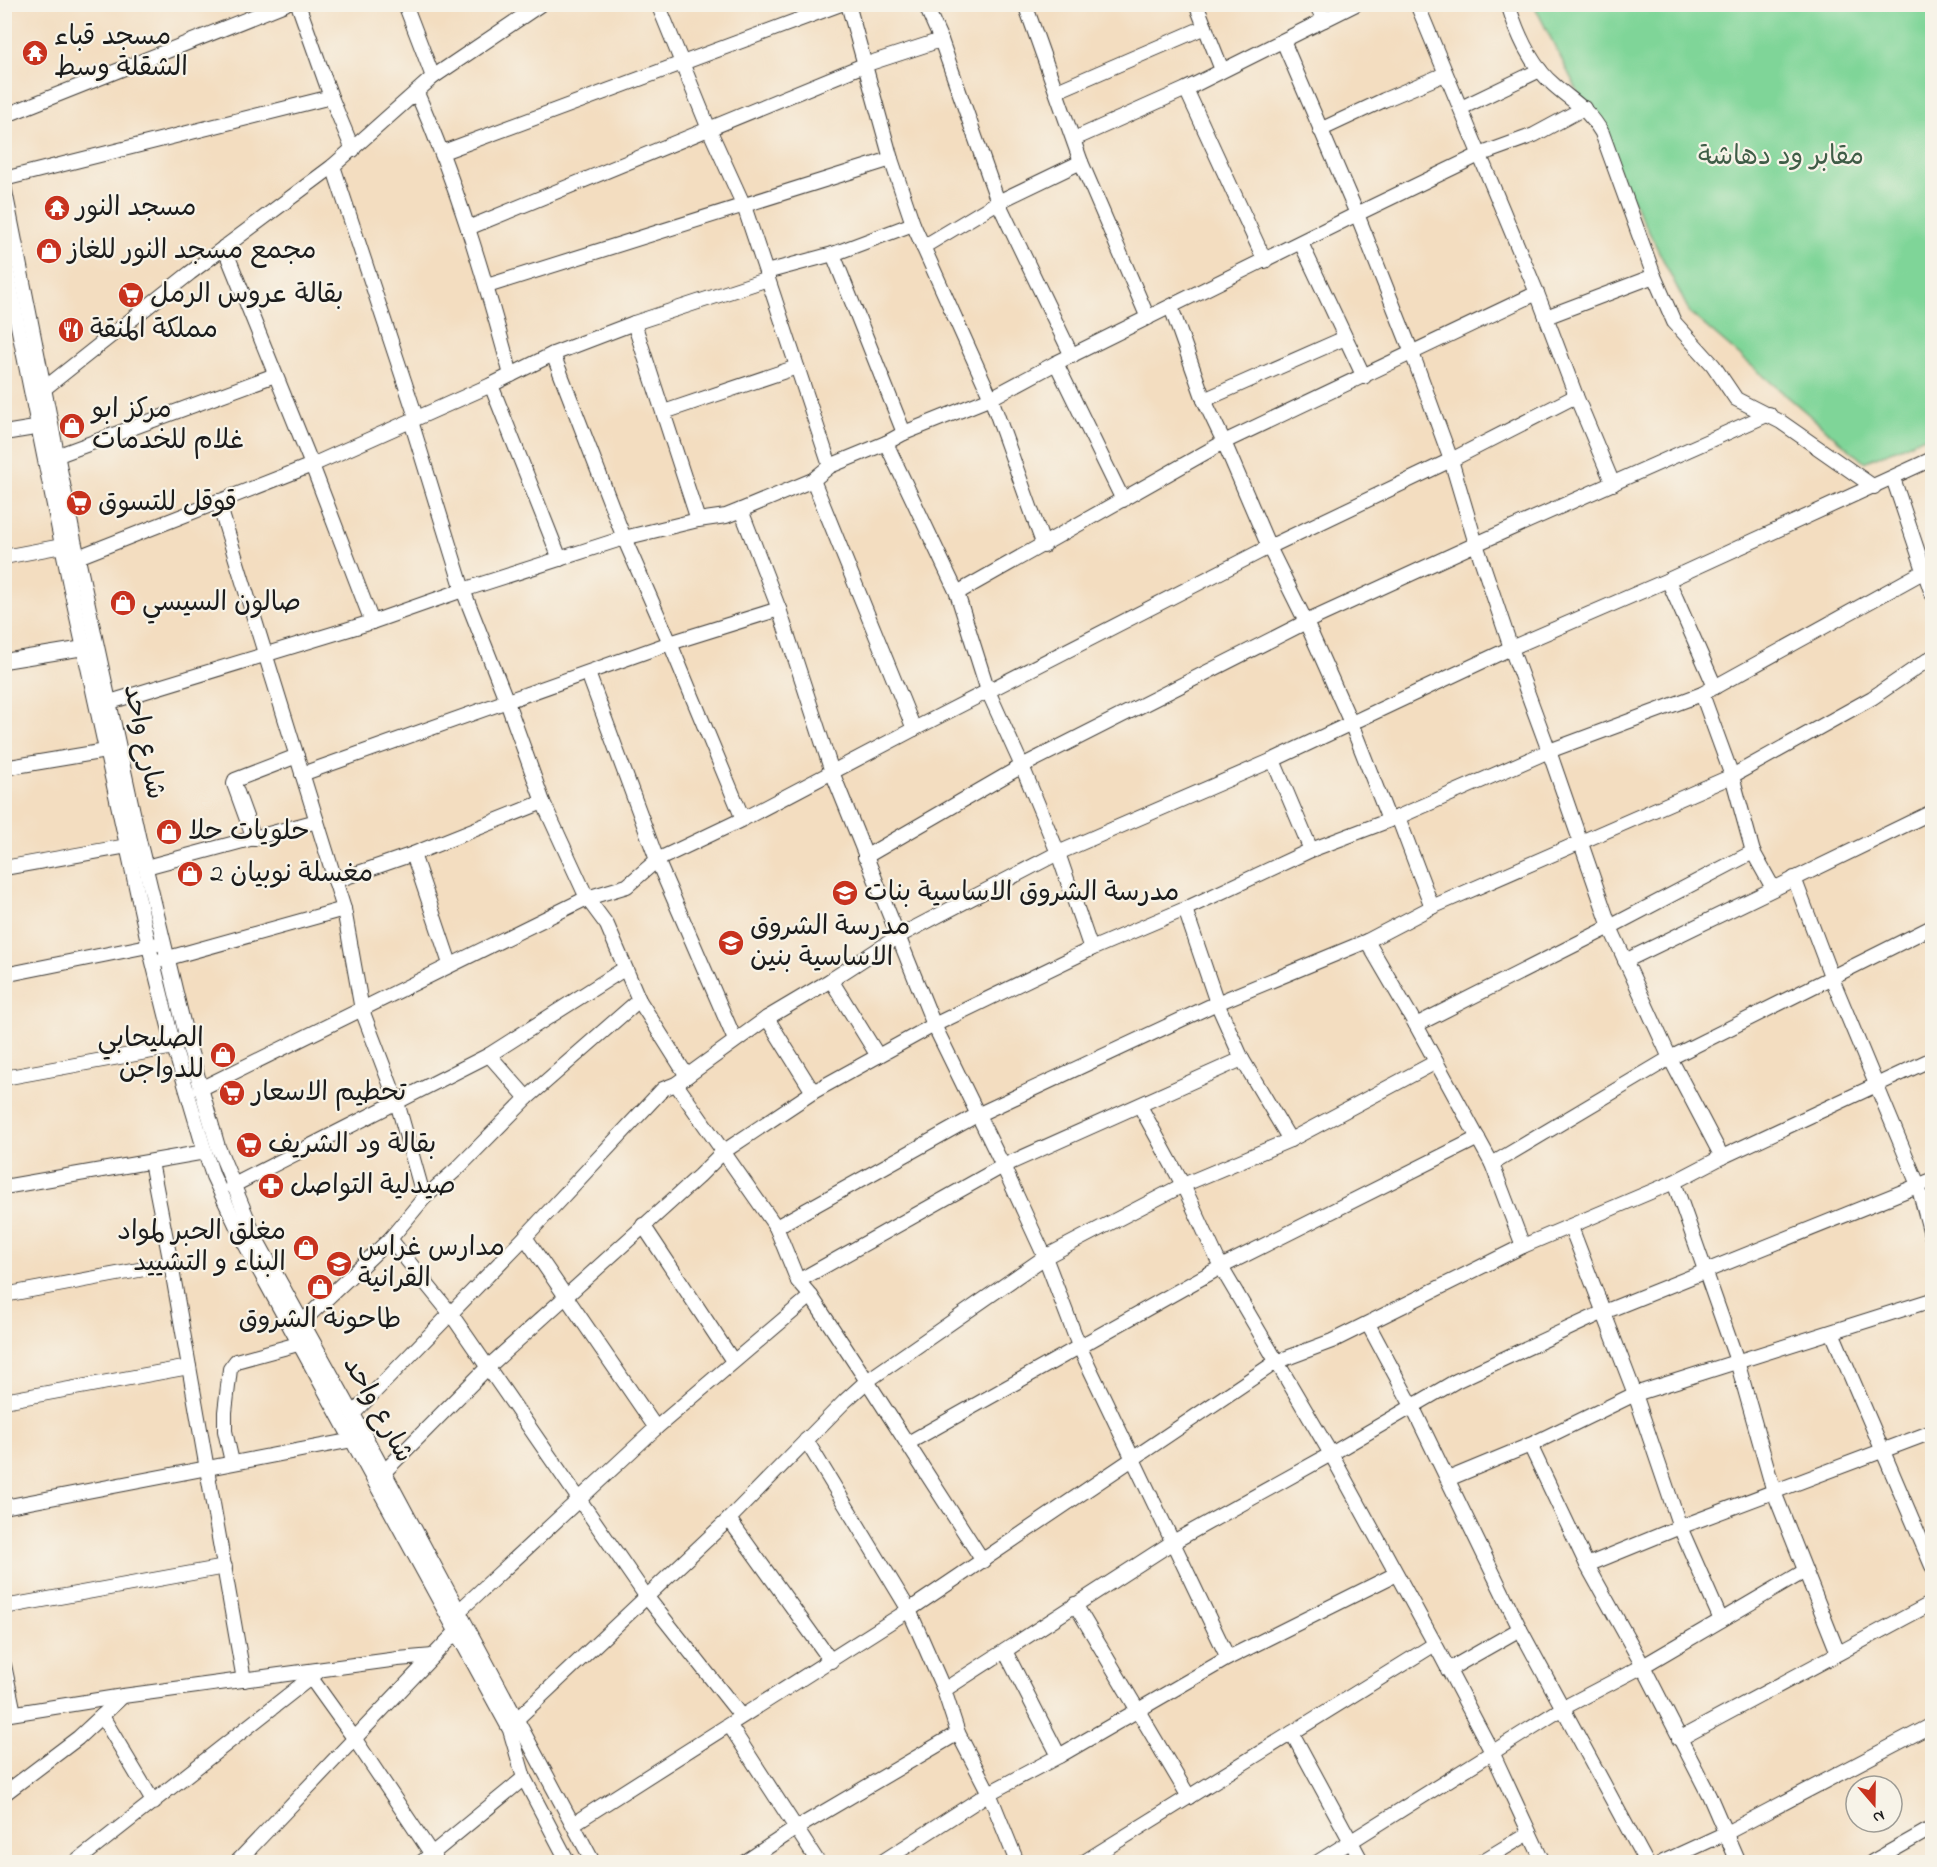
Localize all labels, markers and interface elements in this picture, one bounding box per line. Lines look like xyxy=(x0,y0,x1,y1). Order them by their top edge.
place label: مسجد قباء الشقلة وسط xyxy=(54,18,188,88)
temple icon: مسجد قباء الشقلة وسط xyxy=(20,38,50,68)
park label: مقابر ود دهاشة xyxy=(1698,138,1864,177)
place label: مسجد النور xyxy=(74,189,197,228)
temple icon: مسجد النور xyxy=(42,193,72,223)
place label: مجمع مسجد النور للغاز xyxy=(66,232,316,271)
shop icon: مجمع مسجد النور للغاز xyxy=(34,236,64,266)
place label: بقالة عروس الرمل xyxy=(150,276,344,315)
supermarket icon: بقالة عروس الرمل xyxy=(116,280,146,310)
place label: مملكة المنقة xyxy=(90,311,218,350)
restaurant icon: مملكة المنقة xyxy=(56,315,86,345)
place label: مركز ابو غلام للخدمات xyxy=(90,391,244,461)
shop icon: مركز ابو غلام للخدمات xyxy=(57,411,87,441)
place label: قوقل للتسوق xyxy=(98,484,237,523)
supermarket icon: قوقل للتسوق xyxy=(64,488,94,518)
place label: صالون السيسي xyxy=(142,584,301,624)
shop icon: صالون السيسي xyxy=(108,588,138,618)
street label: شارع واحد xyxy=(112,681,174,803)
place label: حلويات حلا xyxy=(188,813,310,852)
shop icon: حلويات حلا xyxy=(154,817,184,847)
place label: مغسلة نوبيان 2 xyxy=(210,855,373,894)
shop icon: مغسلة نوبيان 2 xyxy=(175,859,205,889)
place label: مدرسة الشروق الاساسية بنات xyxy=(864,874,1179,913)
school or university icon: مدرسة الشروق الاساسية بنات xyxy=(830,878,860,908)
place label: مدرسة الشروق الاساسية بنين xyxy=(750,908,910,978)
school or university icon: مدرسة الشروق الاساسية بنين xyxy=(716,928,746,958)
place label: الصليحابي للدواجن xyxy=(97,1020,204,1090)
shop icon: الصليحابي للدواجن xyxy=(208,1040,238,1070)
place label: تحطيم الاسعار xyxy=(250,1074,408,1113)
supermarket icon: تحطيم الاسعار xyxy=(217,1078,247,1108)
place label: بقالة ود الشريف xyxy=(268,1126,436,1165)
supermarket icon: بقالة ود الشريف xyxy=(234,1130,264,1160)
place label: صيدلية التواصل xyxy=(290,1167,456,1206)
pharmacy icon: صيدلية التواصل xyxy=(256,1171,286,1201)
place label: مغلق الحبر لمواد البناء و التشييد xyxy=(117,1213,286,1283)
place label: مدارس غراس القرانية xyxy=(358,1229,505,1299)
shop icon: مغلق الحبر لمواد البناء و التشييد xyxy=(291,1233,321,1263)
school or university icon: مدارس غراس القرانية xyxy=(324,1249,354,1279)
shop icon: طاحونة الشروق xyxy=(305,1272,335,1302)
place label: طاحونة الشروق xyxy=(239,1301,401,1340)
street label: شارع واحد xyxy=(332,1350,422,1470)
north arrow xyxy=(1844,1774,1904,1834)
text: N xyxy=(1869,1803,1888,1829)

